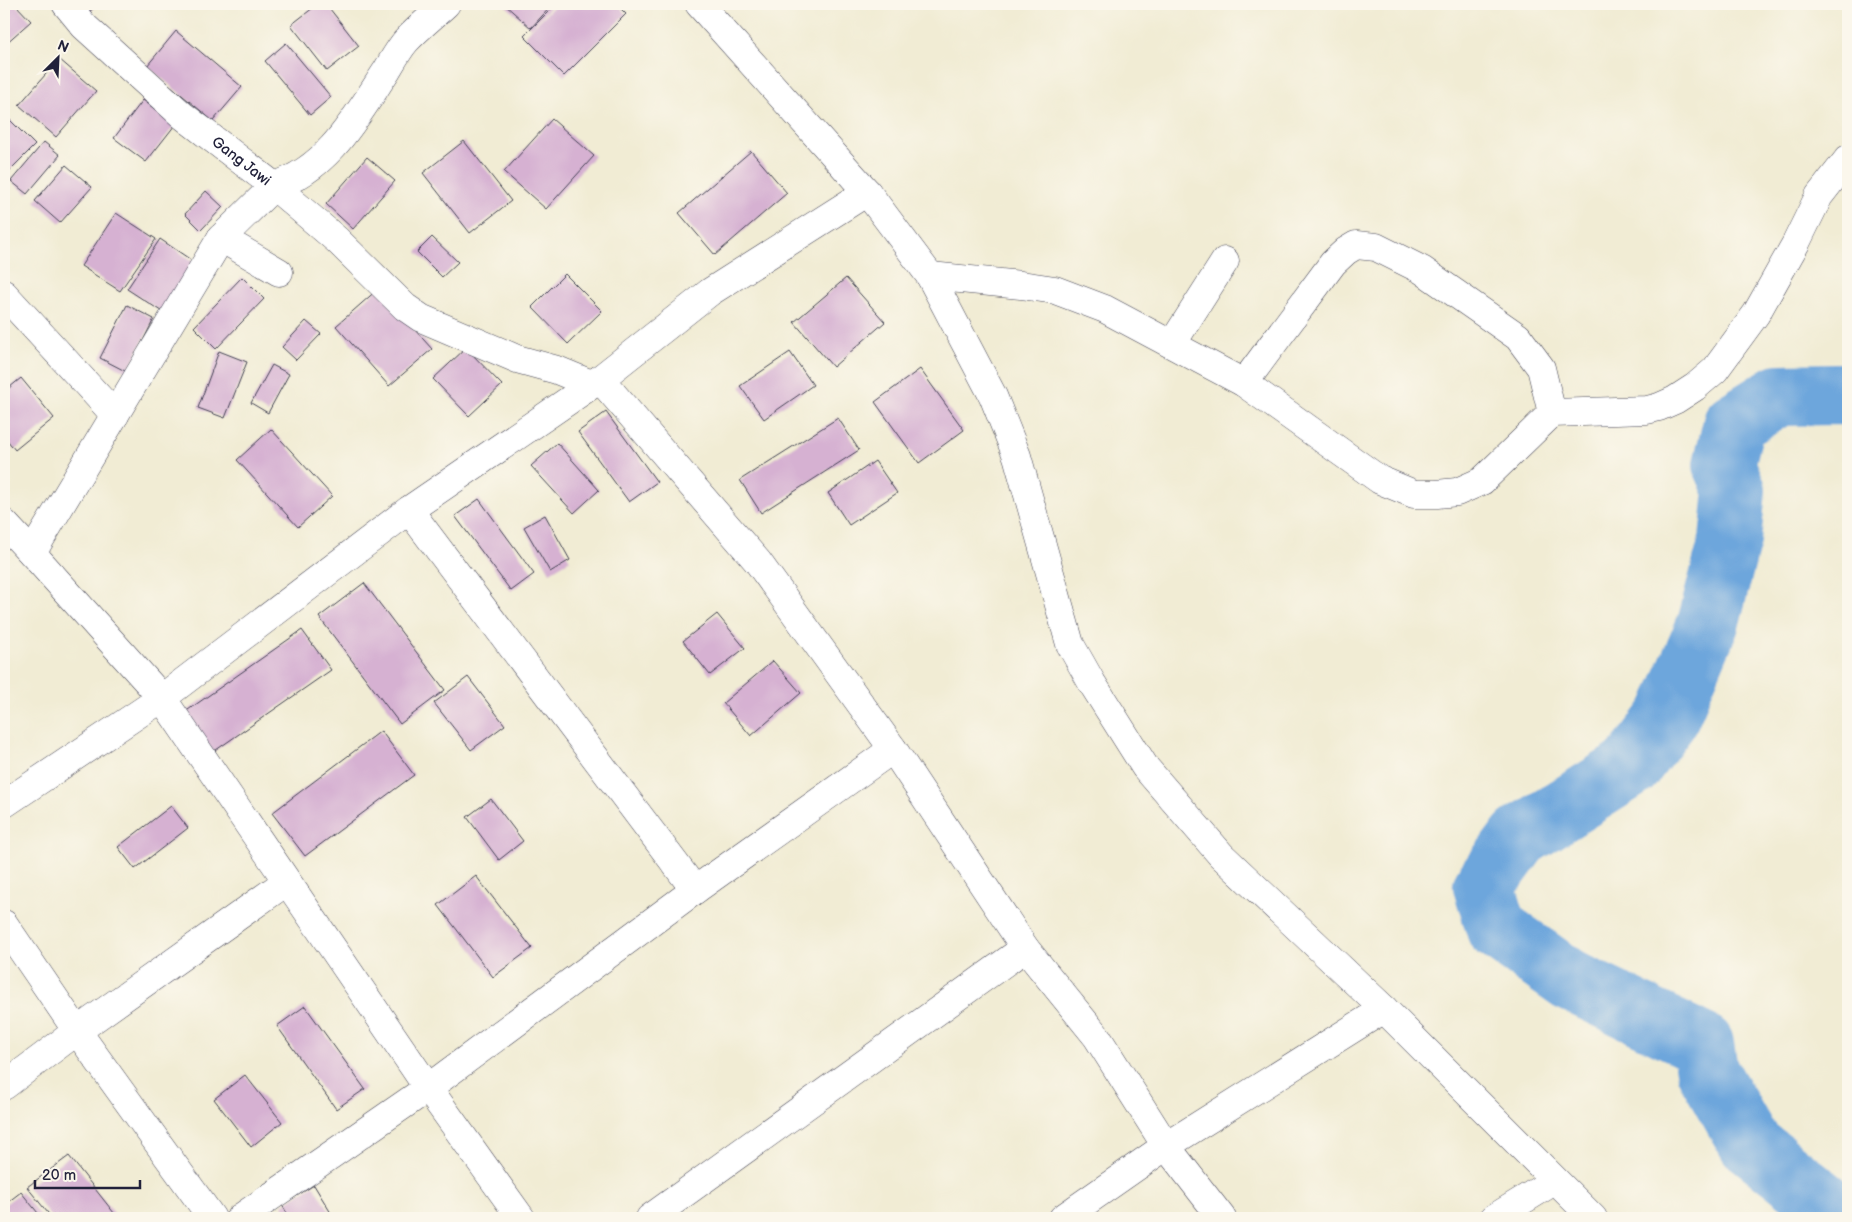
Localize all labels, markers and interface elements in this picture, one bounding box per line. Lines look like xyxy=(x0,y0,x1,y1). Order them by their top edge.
north arrow xyxy=(32,32,82,82)
text: N xyxy=(55,37,71,56)
street label: Gang Jawi xyxy=(208,132,275,190)
scale bar xyxy=(35,1157,140,1189)
text: 20 m xyxy=(42,1166,76,1185)

